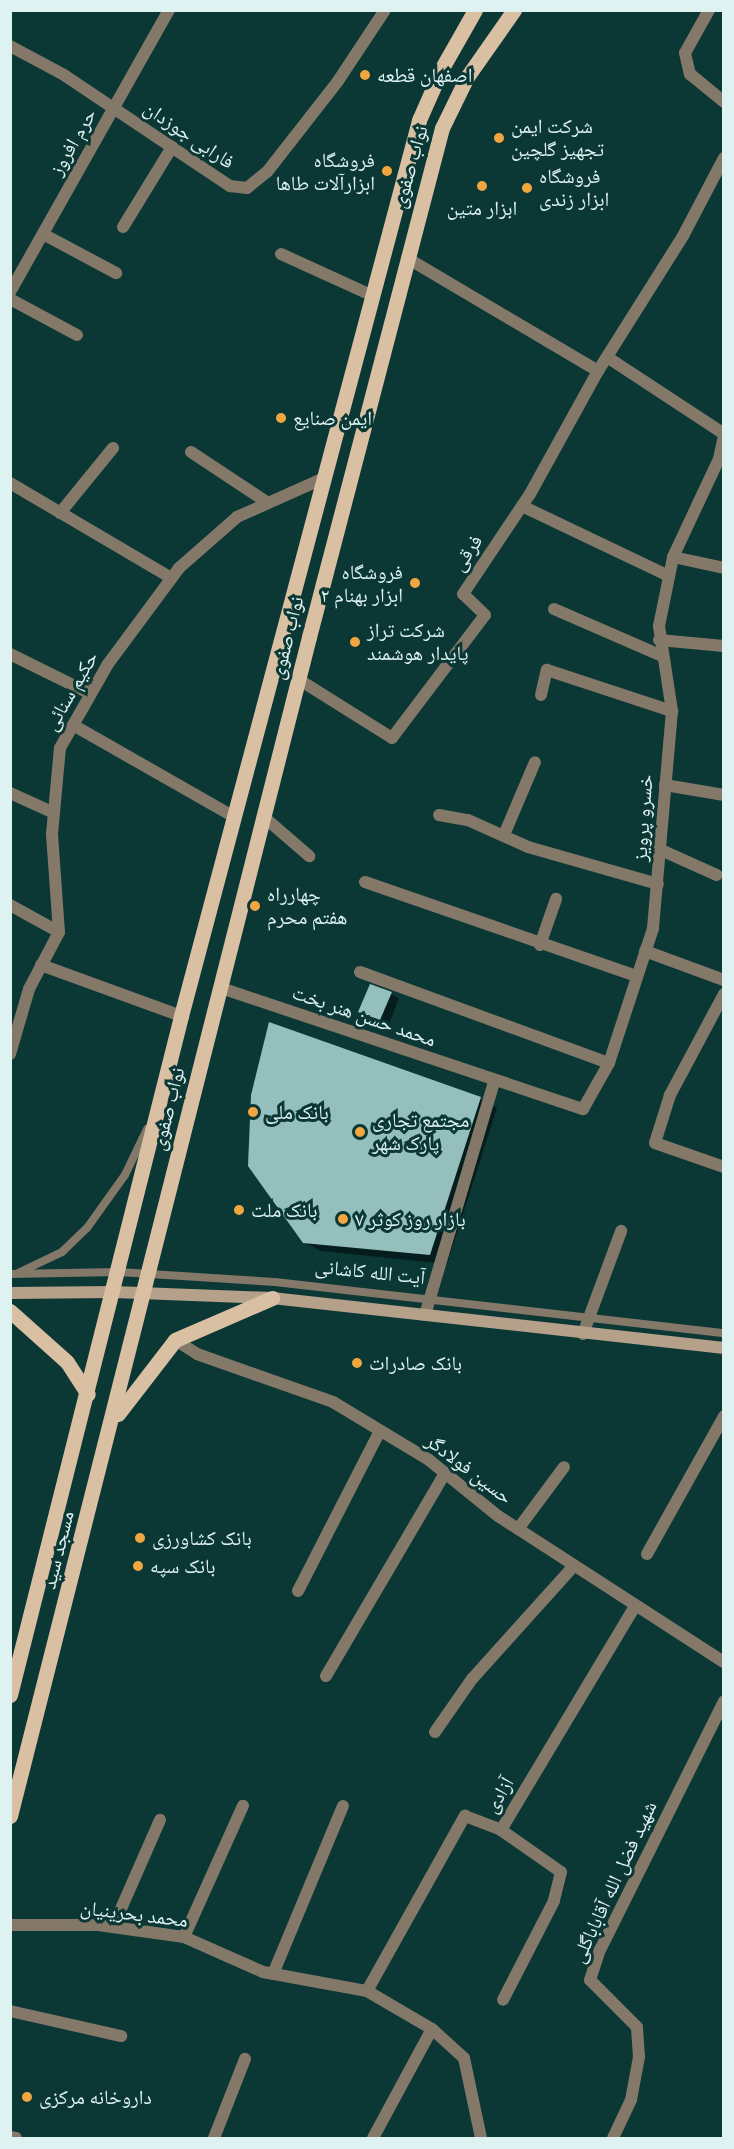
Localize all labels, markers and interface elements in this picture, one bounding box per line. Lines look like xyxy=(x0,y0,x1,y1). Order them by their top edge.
place label: اصفهان قطعه xyxy=(377,63,472,87)
marker: اصفهان قطعه xyxy=(358,68,372,82)
street label: فارابی جوزدان xyxy=(139,96,239,174)
street label: حرم افروز xyxy=(44,104,102,180)
place label: شرکت ایمن تجهیز گلچین xyxy=(511,114,604,161)
street label: نواب صفوی xyxy=(387,123,433,211)
marker: شرکت ایمن تجهیز گلچین xyxy=(492,131,506,145)
place label: فروشگاه ابزارآلات طاها xyxy=(276,148,375,195)
marker: فروشگاه ابزارآلات طاها xyxy=(380,164,394,178)
place label: فروشگاه ابزار زندی xyxy=(539,164,609,211)
marker: ابزار متین xyxy=(475,179,489,193)
marker: فروشگاه ابزار زندی xyxy=(520,181,534,195)
place label: ابزار متین xyxy=(447,196,517,220)
place label: ایمن صنایع xyxy=(293,406,372,430)
marker: ایمن صنایع xyxy=(274,411,288,425)
street label: فرقی xyxy=(446,530,488,576)
place label: فروشگاه ابزار بهنام ۲ xyxy=(320,560,403,607)
marker: فروشگاه ابزار بهنام ۲ xyxy=(408,576,422,590)
street label: نواب صفوی xyxy=(265,594,309,682)
place label: شرکت تراز پایدار هوشمند xyxy=(367,618,468,665)
marker: شرکت تراز پایدار هوشمند xyxy=(348,635,362,649)
street label: حکیم سنائی xyxy=(39,647,103,735)
street label: خسرو پرویز xyxy=(628,774,658,862)
place label: چهارراه هفتم محرم xyxy=(267,882,347,929)
marker: چهارراه هفتم محرم xyxy=(248,899,262,913)
street label: محمد حسن هنر بخت xyxy=(289,980,439,1052)
street label: نواب صفوی xyxy=(146,1065,190,1153)
place label: بانک ملی xyxy=(265,1100,329,1124)
marker: بانک ملی xyxy=(246,1105,260,1119)
place label: مجتمع تجاری پارک شهر xyxy=(372,1108,469,1155)
marker: مجتمع تجاری پارک شهر xyxy=(353,1125,367,1139)
place label: بانک ملت xyxy=(251,1198,317,1222)
marker: بانک ملت xyxy=(232,1203,246,1217)
place label: بازار روز کوثر ۷ xyxy=(355,1207,466,1231)
marker: بازار روز کوثر ۷ xyxy=(336,1212,350,1226)
street label: آیت الله کاشانی xyxy=(314,1254,426,1290)
place label: بانک صادرات xyxy=(369,1351,462,1375)
marker: بانک صادرات xyxy=(350,1356,364,1370)
street label: حسین فولادگر xyxy=(421,1429,517,1509)
street label: مسجد سید xyxy=(37,1509,79,1591)
place label: بانک کشاورزی xyxy=(152,1526,252,1550)
marker: بانک کشاورزی xyxy=(133,1531,147,1545)
place label: بانک سپه xyxy=(150,1554,215,1578)
marker: بانک سپه xyxy=(131,1559,145,1573)
street label: آزادی xyxy=(479,1773,519,1817)
street label: شهید فضل الله آقاباباگلی xyxy=(566,1797,662,1967)
street label: محمد بحرینیان xyxy=(79,1895,189,1933)
place label: داروخانه مرکزی xyxy=(39,2085,152,2109)
marker: داروخانه مرکزی xyxy=(20,2090,34,2104)

